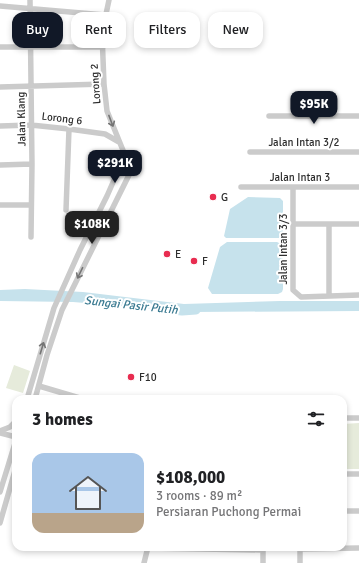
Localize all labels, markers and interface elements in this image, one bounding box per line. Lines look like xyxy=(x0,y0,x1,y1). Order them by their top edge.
chip: Buy xyxy=(12,12,63,48)
chip: Rent xyxy=(71,12,126,48)
chip: Filters xyxy=(134,12,200,48)
chip: New xyxy=(208,12,263,48)
street label: Lorong 2 xyxy=(88,63,103,105)
street label: Jalan Klang xyxy=(15,91,28,146)
pin: $95K xyxy=(290,91,338,125)
text: $95K xyxy=(299,96,329,112)
street label: Lorong 6 xyxy=(41,110,83,127)
one-way arrow xyxy=(107,115,115,127)
street label: Jalan Intan 3/2 xyxy=(268,136,340,149)
pin: $291K xyxy=(87,150,143,184)
text: $291K xyxy=(97,155,133,171)
street label: Jalan Intan 3 xyxy=(270,171,330,184)
place label: G xyxy=(221,191,228,204)
marker: G xyxy=(208,192,218,202)
pin: $108K xyxy=(64,211,120,245)
street label: Jalan Intan 3/3 xyxy=(277,213,290,285)
text: $108K xyxy=(74,216,110,232)
place label: E xyxy=(175,248,181,261)
marker: E xyxy=(162,249,172,259)
place label: F xyxy=(202,255,208,268)
marker: F xyxy=(189,256,199,266)
one-way arrow xyxy=(76,266,83,278)
water label: Sungai Pasir Putih xyxy=(84,293,179,318)
one-way arrow xyxy=(39,342,46,355)
place label: F10 xyxy=(139,371,157,384)
marker: F10 xyxy=(126,372,136,382)
icon: filters xyxy=(305,408,327,430)
text: 3 homes xyxy=(32,409,93,430)
text: $108,000 xyxy=(156,467,225,488)
icon: home xyxy=(64,469,112,517)
text: 3 rooms · 89 m² xyxy=(156,488,242,504)
text: Persiaran Puchong Permai xyxy=(156,504,301,520)

